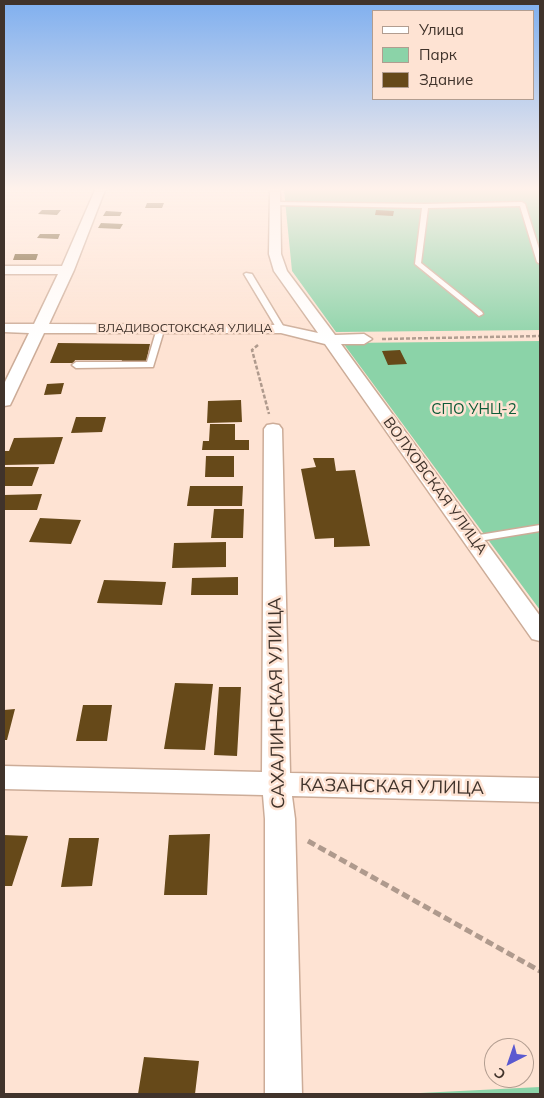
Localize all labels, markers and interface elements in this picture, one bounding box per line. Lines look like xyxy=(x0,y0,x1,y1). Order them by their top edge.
legend xyxy=(372,10,534,100)
text: Улица xyxy=(419,20,464,39)
text: Парк xyxy=(419,45,457,64)
text: Здание xyxy=(419,70,473,89)
street label: ВЛАДИВОСТОКСКАЯ УЛИЦА xyxy=(98,321,272,335)
park label: СПО УНЦ-2 xyxy=(431,400,517,418)
street label: ВОЛХОВСКАЯ УЛИЦА xyxy=(379,414,491,558)
street label: САХАЛИНСКАЯ УЛИЦА xyxy=(264,597,290,809)
street label: КАЗАНСКАЯ УЛИЦА xyxy=(300,775,484,799)
north arrow xyxy=(484,1038,534,1088)
text: С xyxy=(490,1064,509,1084)

